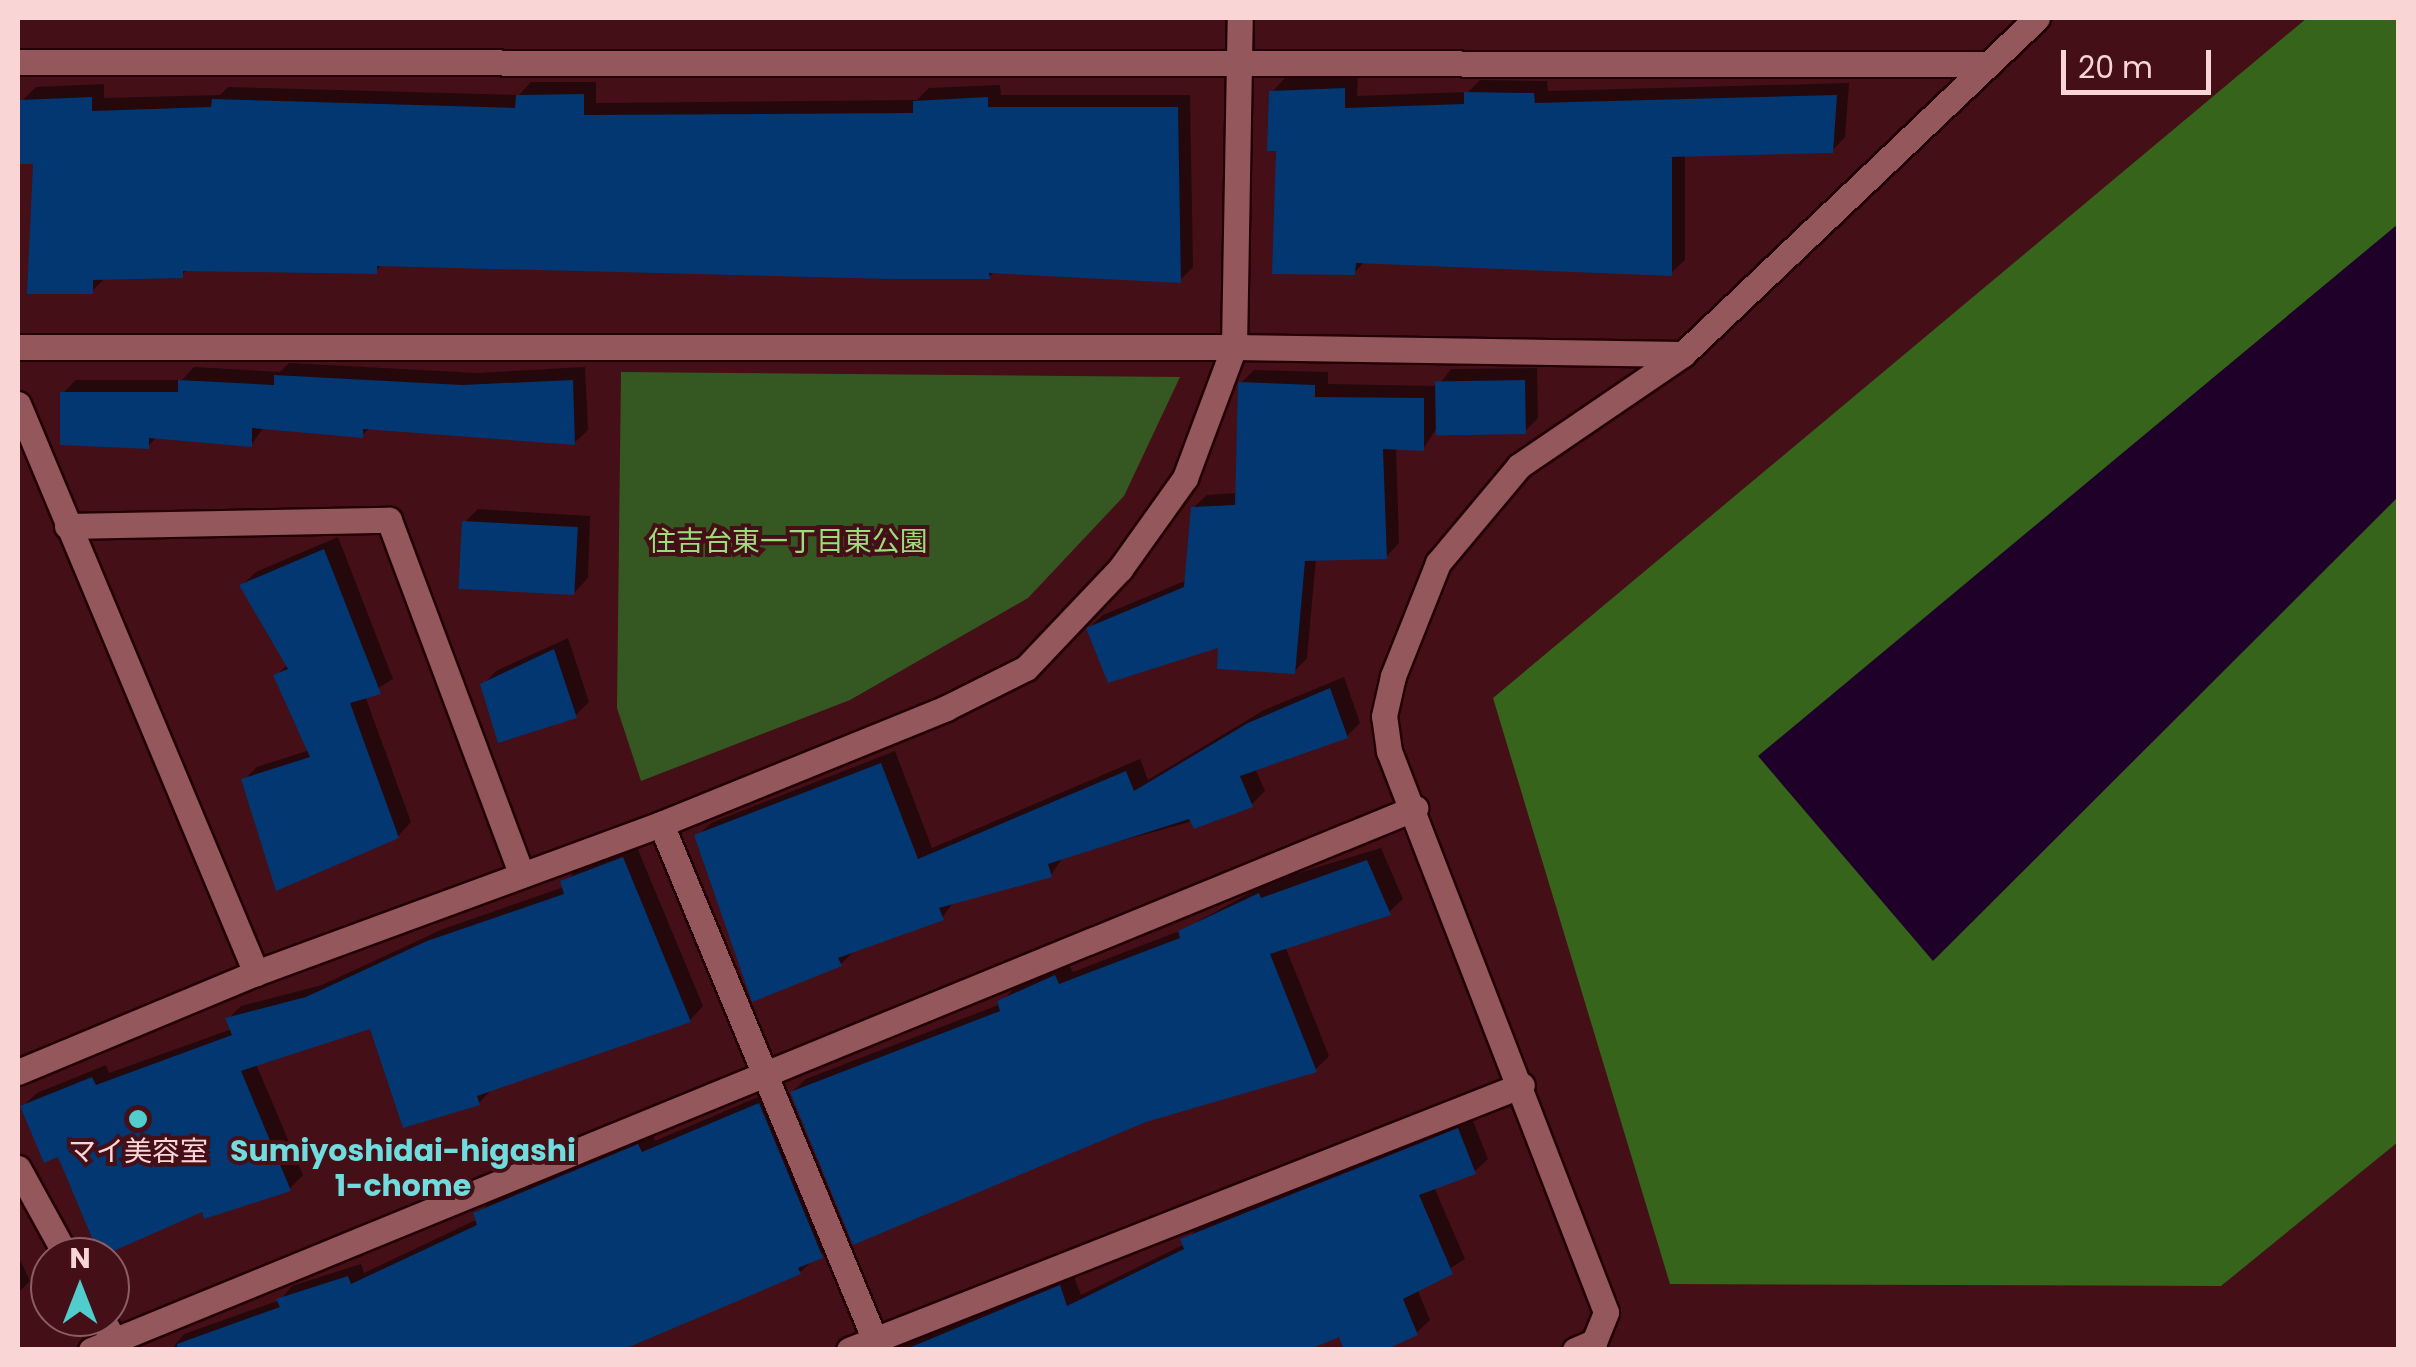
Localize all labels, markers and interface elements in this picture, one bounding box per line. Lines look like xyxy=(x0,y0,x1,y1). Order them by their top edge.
scale bar xyxy=(2066,30,2216,92)
text: 20 m xyxy=(2078,46,2153,89)
park label: 住吉台東一丁目東公園 xyxy=(648,525,928,559)
marker: マイ美容室 xyxy=(127,1108,149,1130)
district label: Sumiyoshidai-higashi 1-chome xyxy=(230,1133,576,1204)
place label: マイ美容室 xyxy=(68,1135,208,1169)
north arrow xyxy=(30,1237,130,1337)
text: N xyxy=(69,1239,91,1278)

